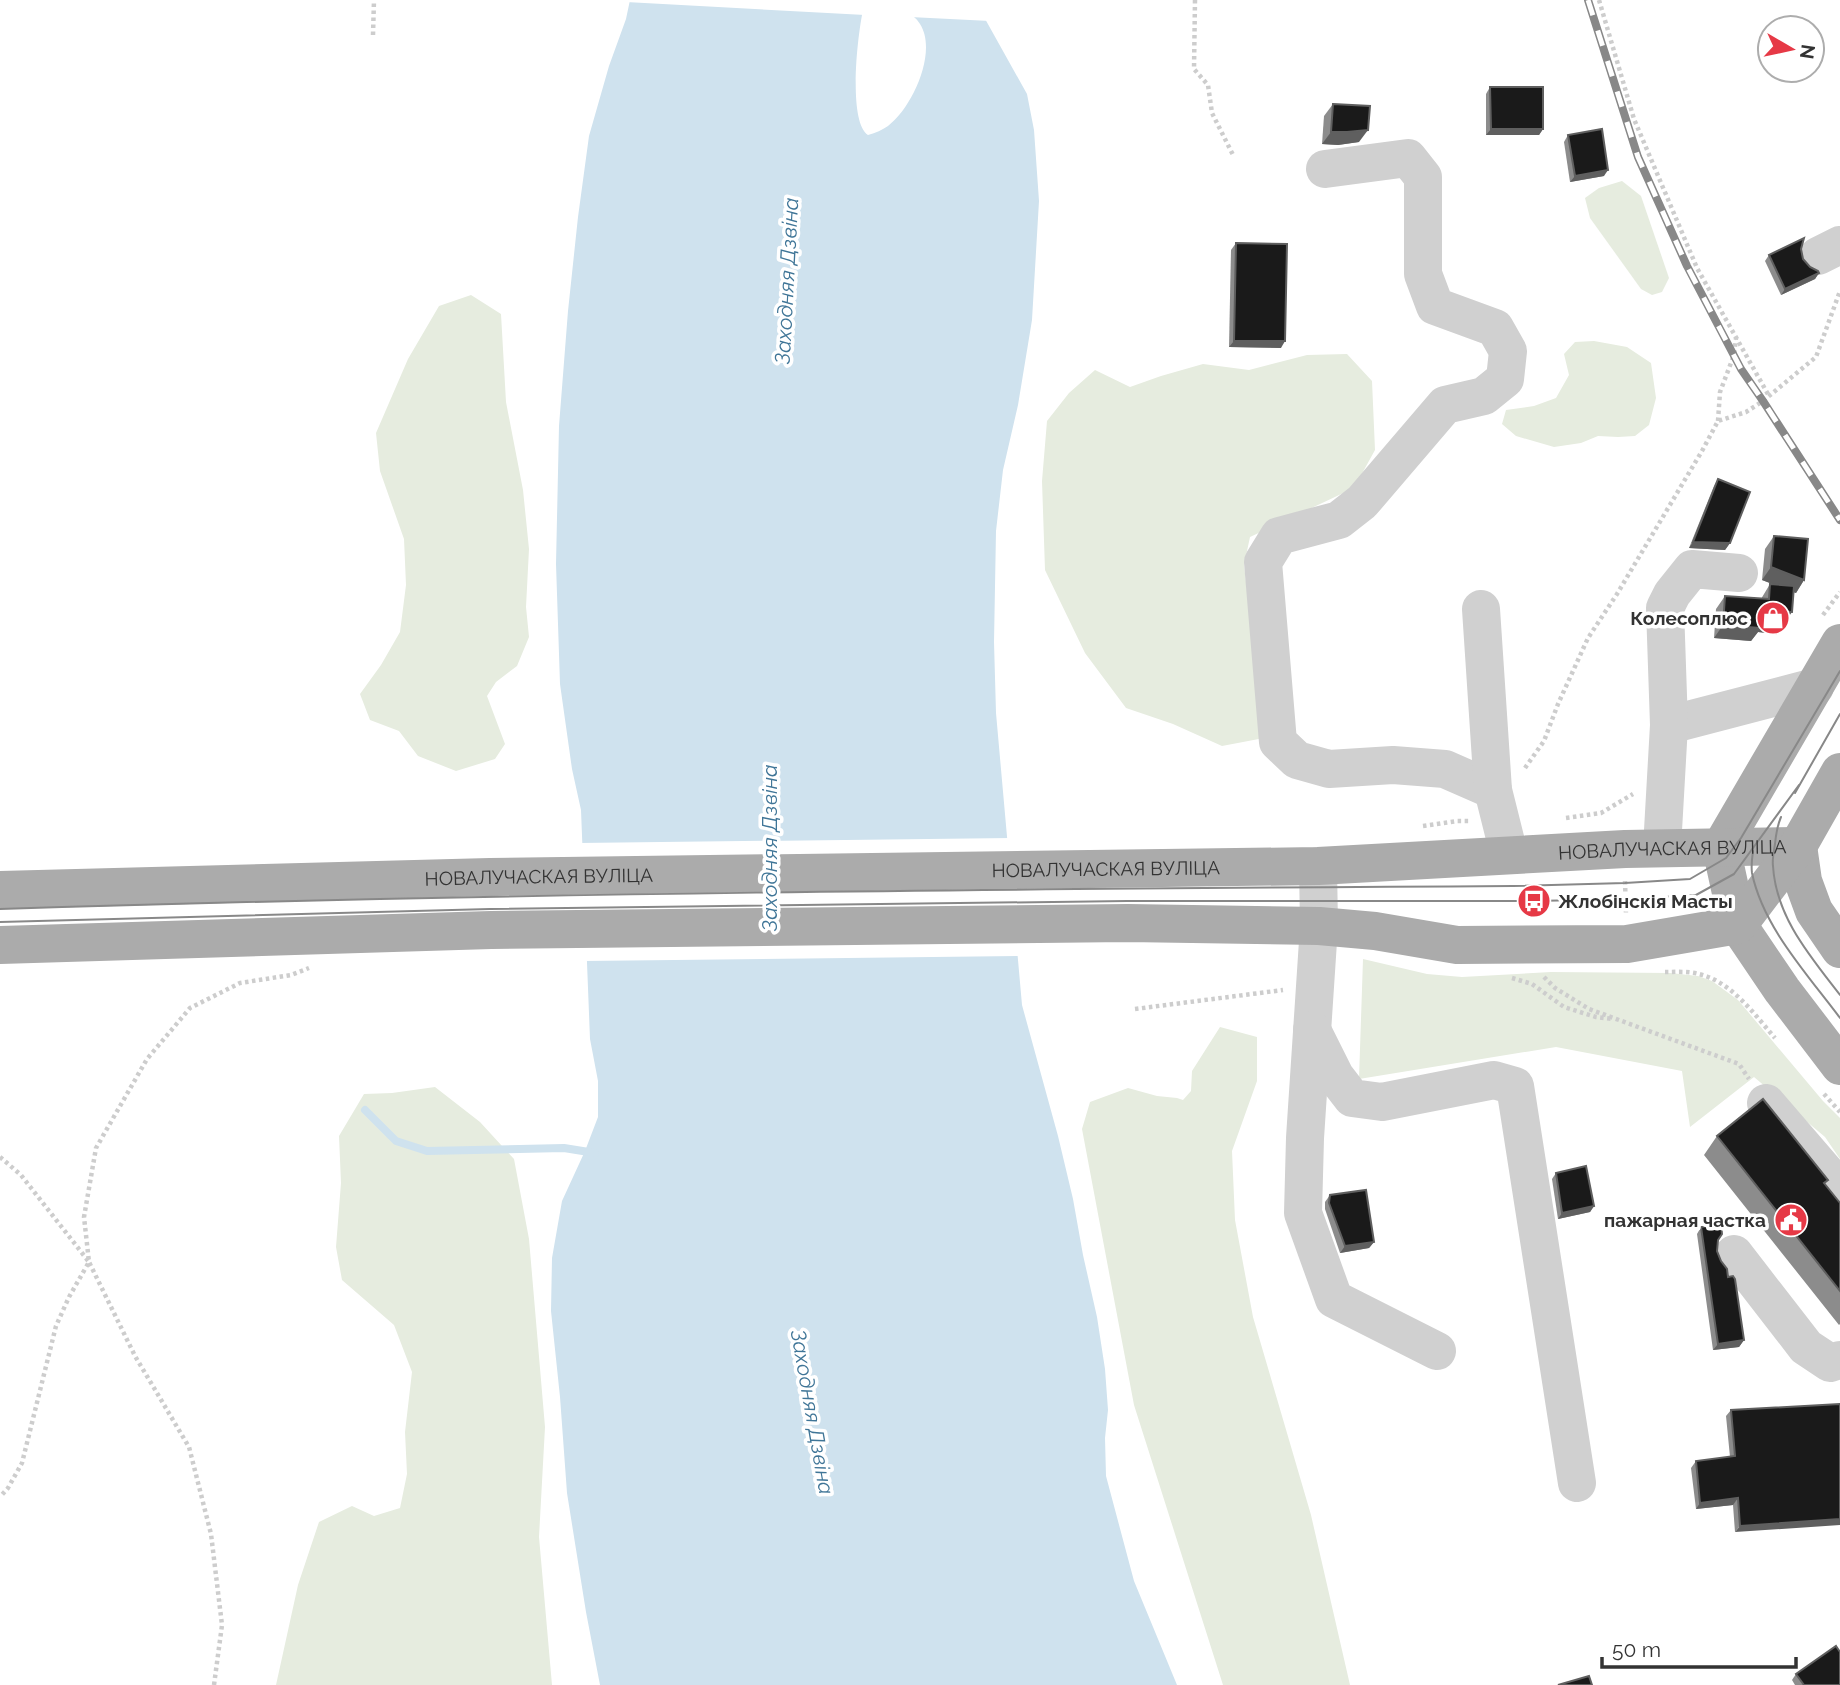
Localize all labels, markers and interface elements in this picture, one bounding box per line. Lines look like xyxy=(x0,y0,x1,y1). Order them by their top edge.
north arrow xyxy=(1756,14,1826,84)
text: N xyxy=(1796,43,1820,61)
water label: Заходняя Дзвіна xyxy=(770,197,803,365)
shop icon: Колесоплюс xyxy=(1754,599,1792,637)
place label: Колесоплюс xyxy=(1630,607,1748,629)
water label: Заходняя Дзвіна xyxy=(757,765,782,931)
street label: НОВАЛУЧАСКАЯ ВУЛІЦА xyxy=(1558,835,1787,864)
street label: НОВАЛУЧАСКАЯ ВУЛІЦА xyxy=(991,856,1220,881)
street label: НОВАЛУЧАСКАЯ ВУЛІЦА xyxy=(424,864,653,890)
bus stop icon: Жлобінскія Масты xyxy=(1515,882,1553,920)
place label: Жлобінскія Масты xyxy=(1558,890,1733,912)
public building icon: пажарная частка xyxy=(1772,1201,1810,1239)
place label: пажарная частка xyxy=(1604,1209,1766,1231)
water label: Заходняя Дзвіна xyxy=(786,1328,839,1496)
scale bar xyxy=(1602,1626,1796,1670)
text: 50 m xyxy=(1612,1637,1661,1662)

